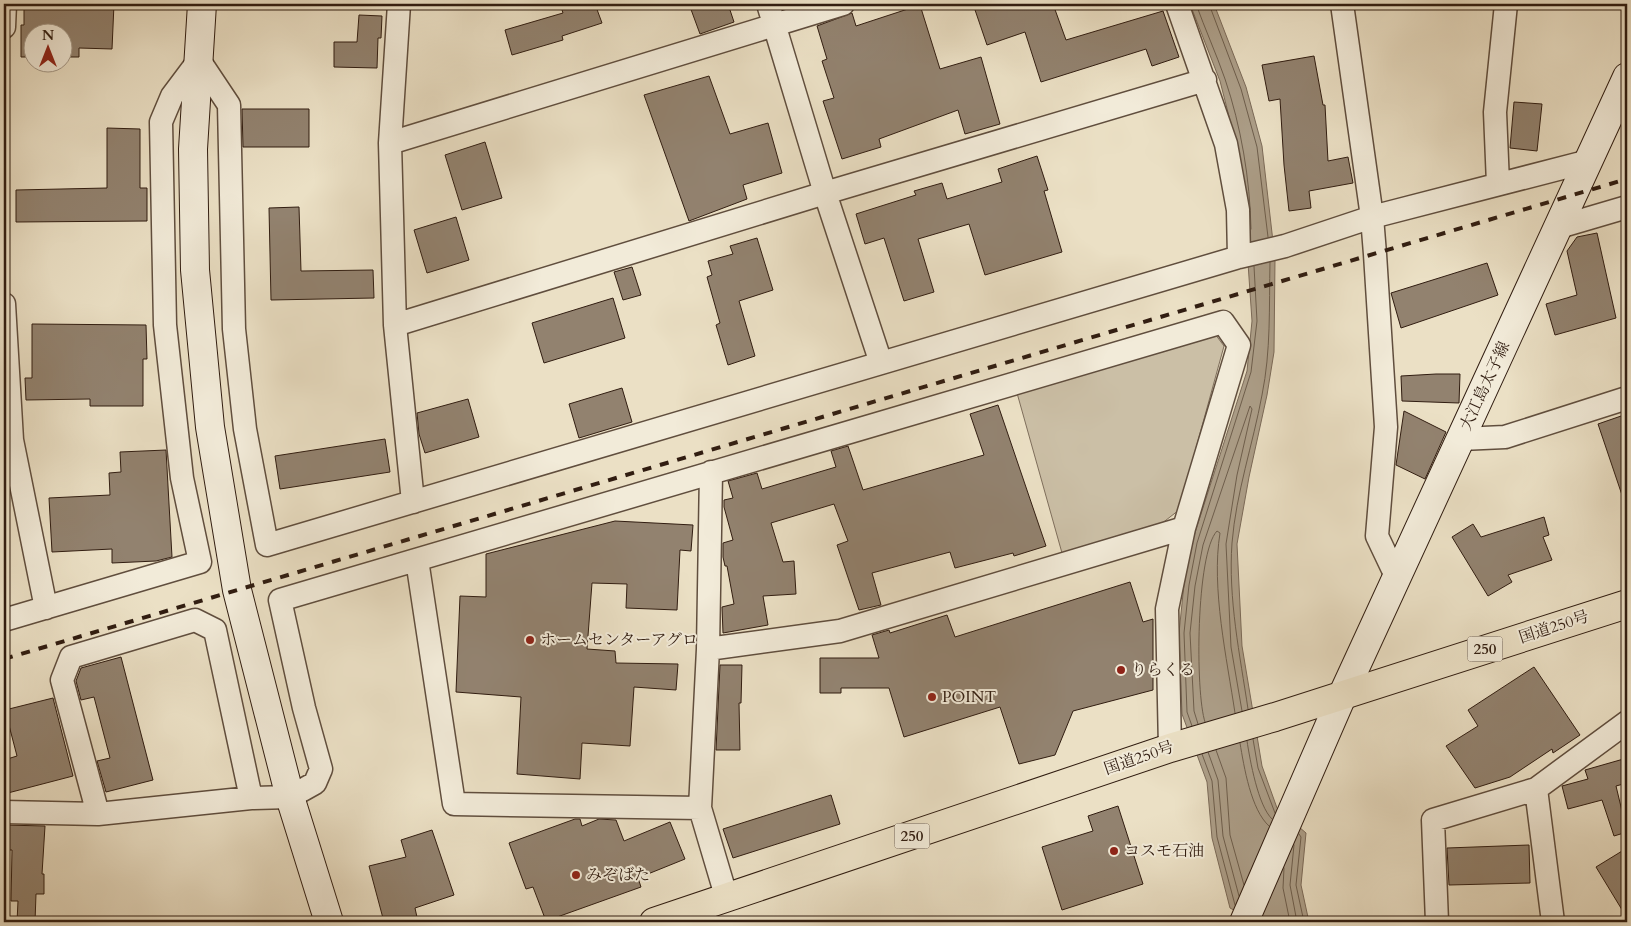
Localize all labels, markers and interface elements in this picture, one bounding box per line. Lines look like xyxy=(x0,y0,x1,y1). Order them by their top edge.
north arrow xyxy=(22,22,72,72)
text: N xyxy=(42,26,54,45)
street label: 大江島太子線 xyxy=(1455,338,1515,434)
street label: 国道250号 xyxy=(1516,605,1592,649)
place label: ホームセンターアグロ xyxy=(540,629,698,651)
marker: ホームセンターアグロ xyxy=(524,634,536,646)
road number: 250 xyxy=(1468,636,1502,662)
place label: りらくる xyxy=(1131,659,1195,681)
marker: りらくる xyxy=(1115,664,1127,676)
place label: POINT xyxy=(942,686,996,708)
marker: POINT xyxy=(926,691,938,703)
street label: 国道250号 xyxy=(1101,736,1177,780)
road number: 250 xyxy=(894,824,930,848)
place label: コスモ石油 xyxy=(1124,840,1204,862)
marker: コスモ石油 xyxy=(1108,845,1120,857)
place label: みぞばた xyxy=(586,864,650,886)
marker: みぞばた xyxy=(570,869,582,881)

